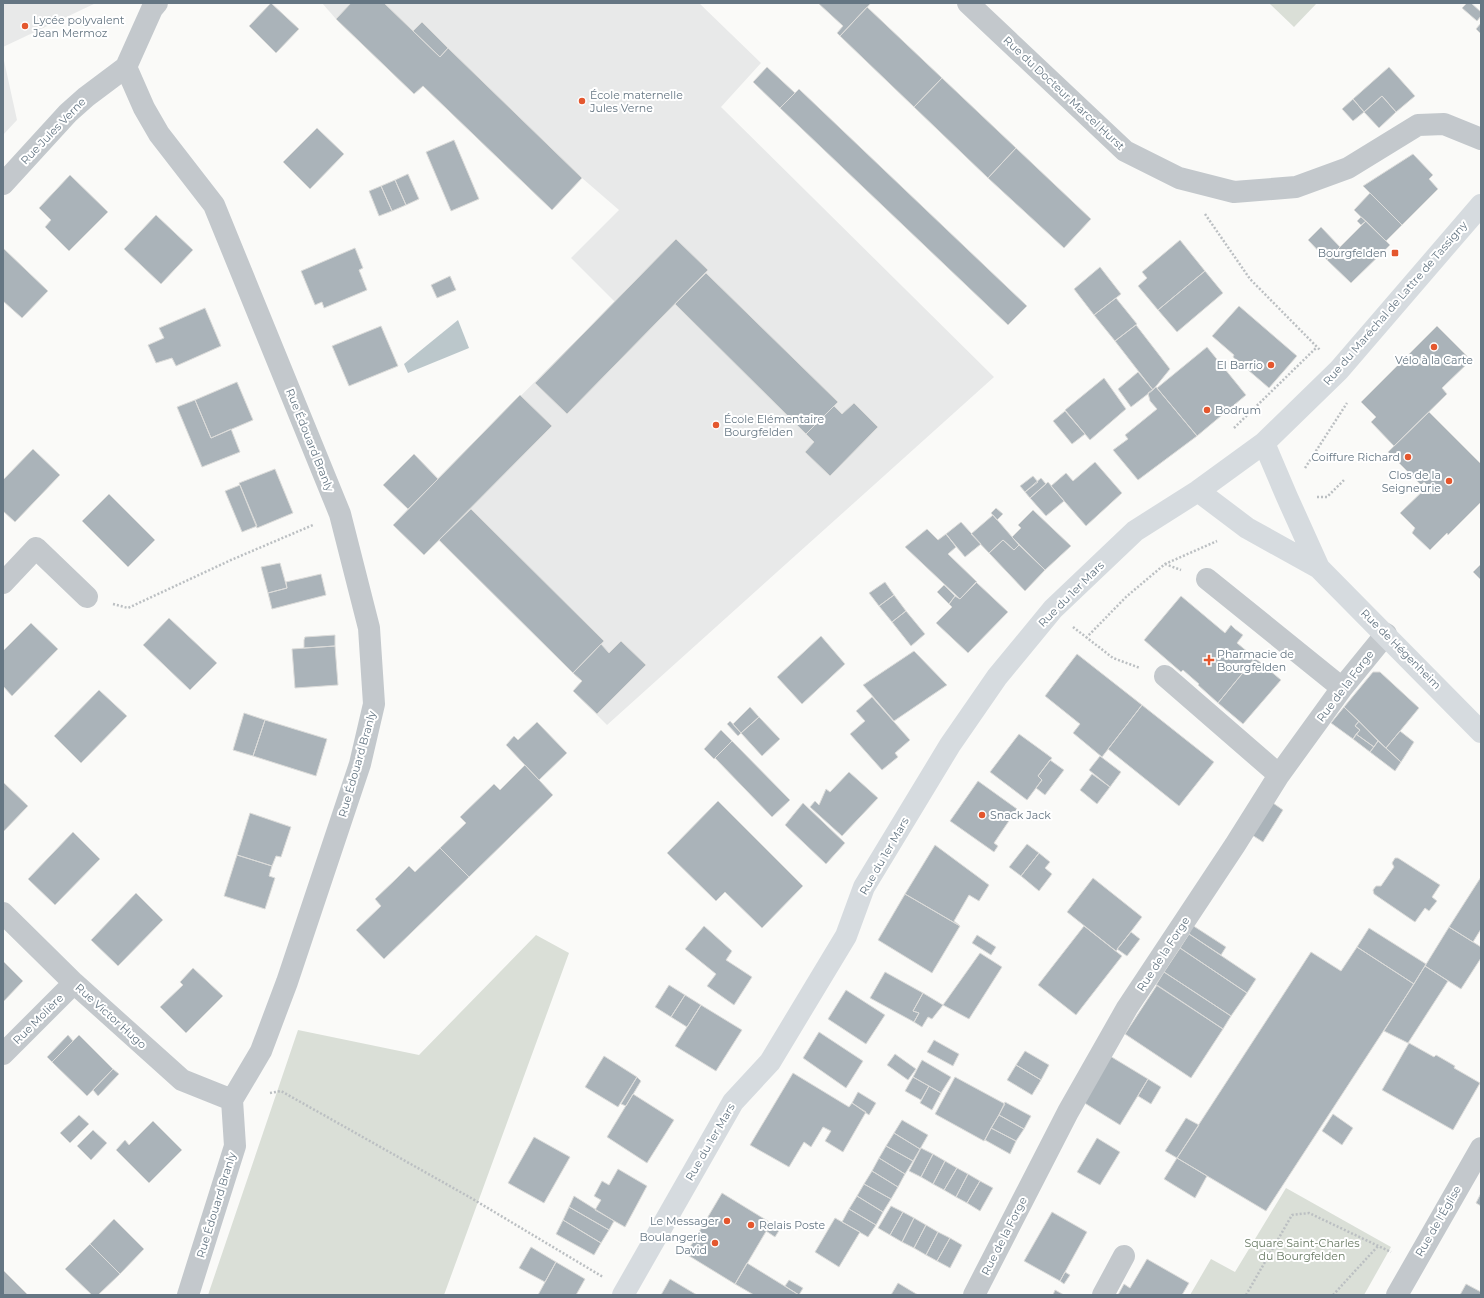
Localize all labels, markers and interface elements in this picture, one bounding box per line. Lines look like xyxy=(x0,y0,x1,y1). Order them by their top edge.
place label: Lycée polyvalent Jean Mermoz xyxy=(32,13,125,40)
marker: Lycée polyvalent Jean Mermoz xyxy=(20,21,30,31)
street label: Rue du Docteur Marcel Hurst xyxy=(1000,33,1128,153)
place label: École maternelle Jules Verne xyxy=(589,88,683,115)
street label: Rue Jules Verne xyxy=(17,94,89,167)
marker: École maternelle Jules Verne xyxy=(577,96,587,106)
street label: Rue du Maréchal de Lattre de Tassigny xyxy=(1320,218,1470,388)
place label: Bourgfelden xyxy=(1318,246,1387,260)
marker: Bourgfelden xyxy=(1390,248,1400,258)
marker: Vélo à la Carte xyxy=(1429,342,1439,352)
place label: Vélo à la Carte xyxy=(1395,353,1473,367)
place label: El Barrio xyxy=(1217,358,1263,372)
marker: El Barrio xyxy=(1266,360,1276,370)
street label: Rue Édouard Branly xyxy=(283,386,337,494)
place label: Bodrum xyxy=(1215,403,1261,417)
marker: Bodrum xyxy=(1202,405,1212,415)
place label: École Elémentaire Bourgfelden xyxy=(724,412,824,439)
marker: École Elémentaire Bourgfelden xyxy=(711,420,721,430)
place label: Coiffure Richard xyxy=(1311,450,1400,464)
marker: Coiffure Richard xyxy=(1403,452,1413,462)
place label: Clos de la Seigneurie xyxy=(1382,468,1441,495)
marker: Clos de la Seigneurie xyxy=(1444,476,1454,486)
street label: Rue du 1er Mars xyxy=(1035,558,1107,630)
street label: Rue de Hégenheim xyxy=(1358,606,1444,692)
place label: Pharmacie de Bourgfelden xyxy=(1217,647,1294,674)
street label: Rue de la Forge xyxy=(1313,647,1377,725)
marker: Pharmacie de Bourgfelden xyxy=(1204,655,1214,665)
street label: Rue Édouard Branly xyxy=(335,709,379,819)
place label: Snack Jack xyxy=(990,808,1051,822)
marker: Snack Jack xyxy=(977,810,987,820)
street label: Rue du 1er Mars xyxy=(856,814,912,897)
street label: Rue de la Forge xyxy=(1134,914,1193,994)
street label: Rue Victor Hugo xyxy=(73,980,149,1052)
street label: Rue Molière xyxy=(10,991,66,1047)
street label: Rue du 1er Mars xyxy=(682,1100,738,1183)
street label: Rue Édouard Branly xyxy=(193,1150,239,1260)
street label: Rue de l'Église xyxy=(1412,1183,1464,1259)
street label: Rue de la Forge xyxy=(978,1194,1030,1278)
place label: Le Messager xyxy=(650,1214,719,1228)
marker: Le Messager xyxy=(722,1216,732,1226)
place label: Relais Poste xyxy=(759,1218,826,1232)
marker: Relais Poste xyxy=(746,1220,756,1230)
place label: Boulangerie David xyxy=(639,1230,707,1257)
park label: Square Saint-Charles du Bourgfelden xyxy=(1244,1236,1360,1263)
marker: Boulangerie David xyxy=(710,1238,720,1248)

